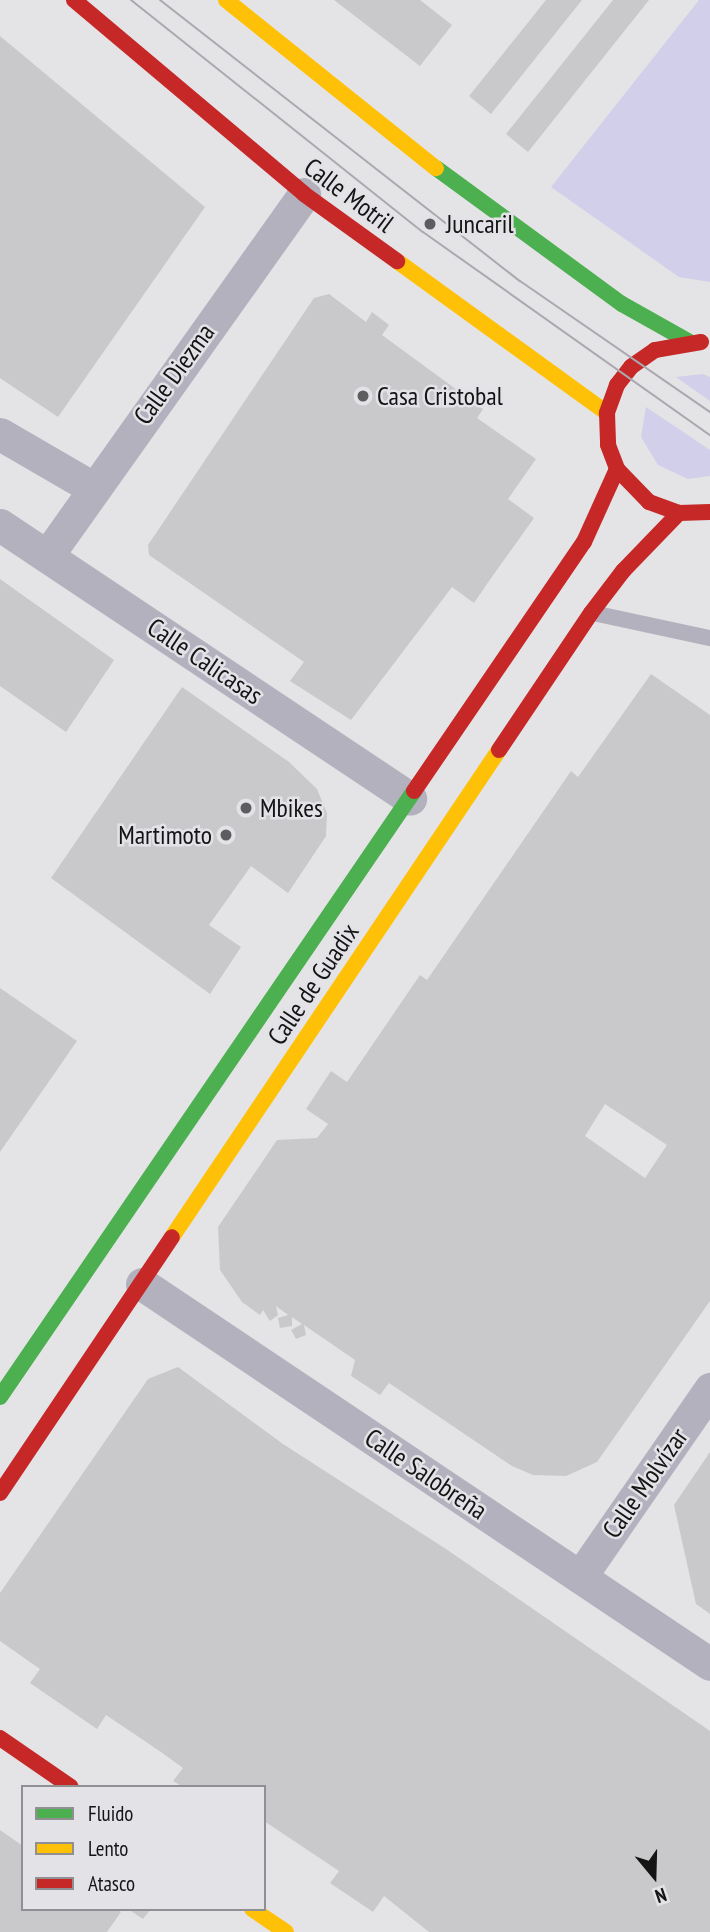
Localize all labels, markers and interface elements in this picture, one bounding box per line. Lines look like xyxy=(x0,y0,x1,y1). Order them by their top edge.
street label: Calle Motril xyxy=(298,151,400,239)
place label: Juncaril xyxy=(446,208,513,240)
marker: Juncaril xyxy=(420,214,440,234)
street label: Calle Diezma xyxy=(127,318,221,430)
place label: Casa Cristobal xyxy=(377,380,503,412)
marker: Casa Cristobal xyxy=(355,388,371,404)
street label: Calle Calicasas xyxy=(142,611,268,711)
place label: Mbikes xyxy=(260,792,323,824)
marker: Mbikes xyxy=(238,800,254,816)
place label: Martimoto xyxy=(118,819,212,851)
marker: Martimoto xyxy=(218,827,234,843)
street label: Calle de Guadix xyxy=(261,917,365,1051)
street label: Calle Salobreña xyxy=(359,1422,493,1526)
street label: Calle Molvízar xyxy=(596,1422,694,1544)
legend xyxy=(21,1785,266,1911)
text: Fluido xyxy=(88,1800,133,1827)
text: Lento xyxy=(88,1835,128,1862)
north arrow xyxy=(619,1841,689,1911)
text: Atasco xyxy=(88,1870,135,1897)
text: N xyxy=(652,1883,670,1909)

